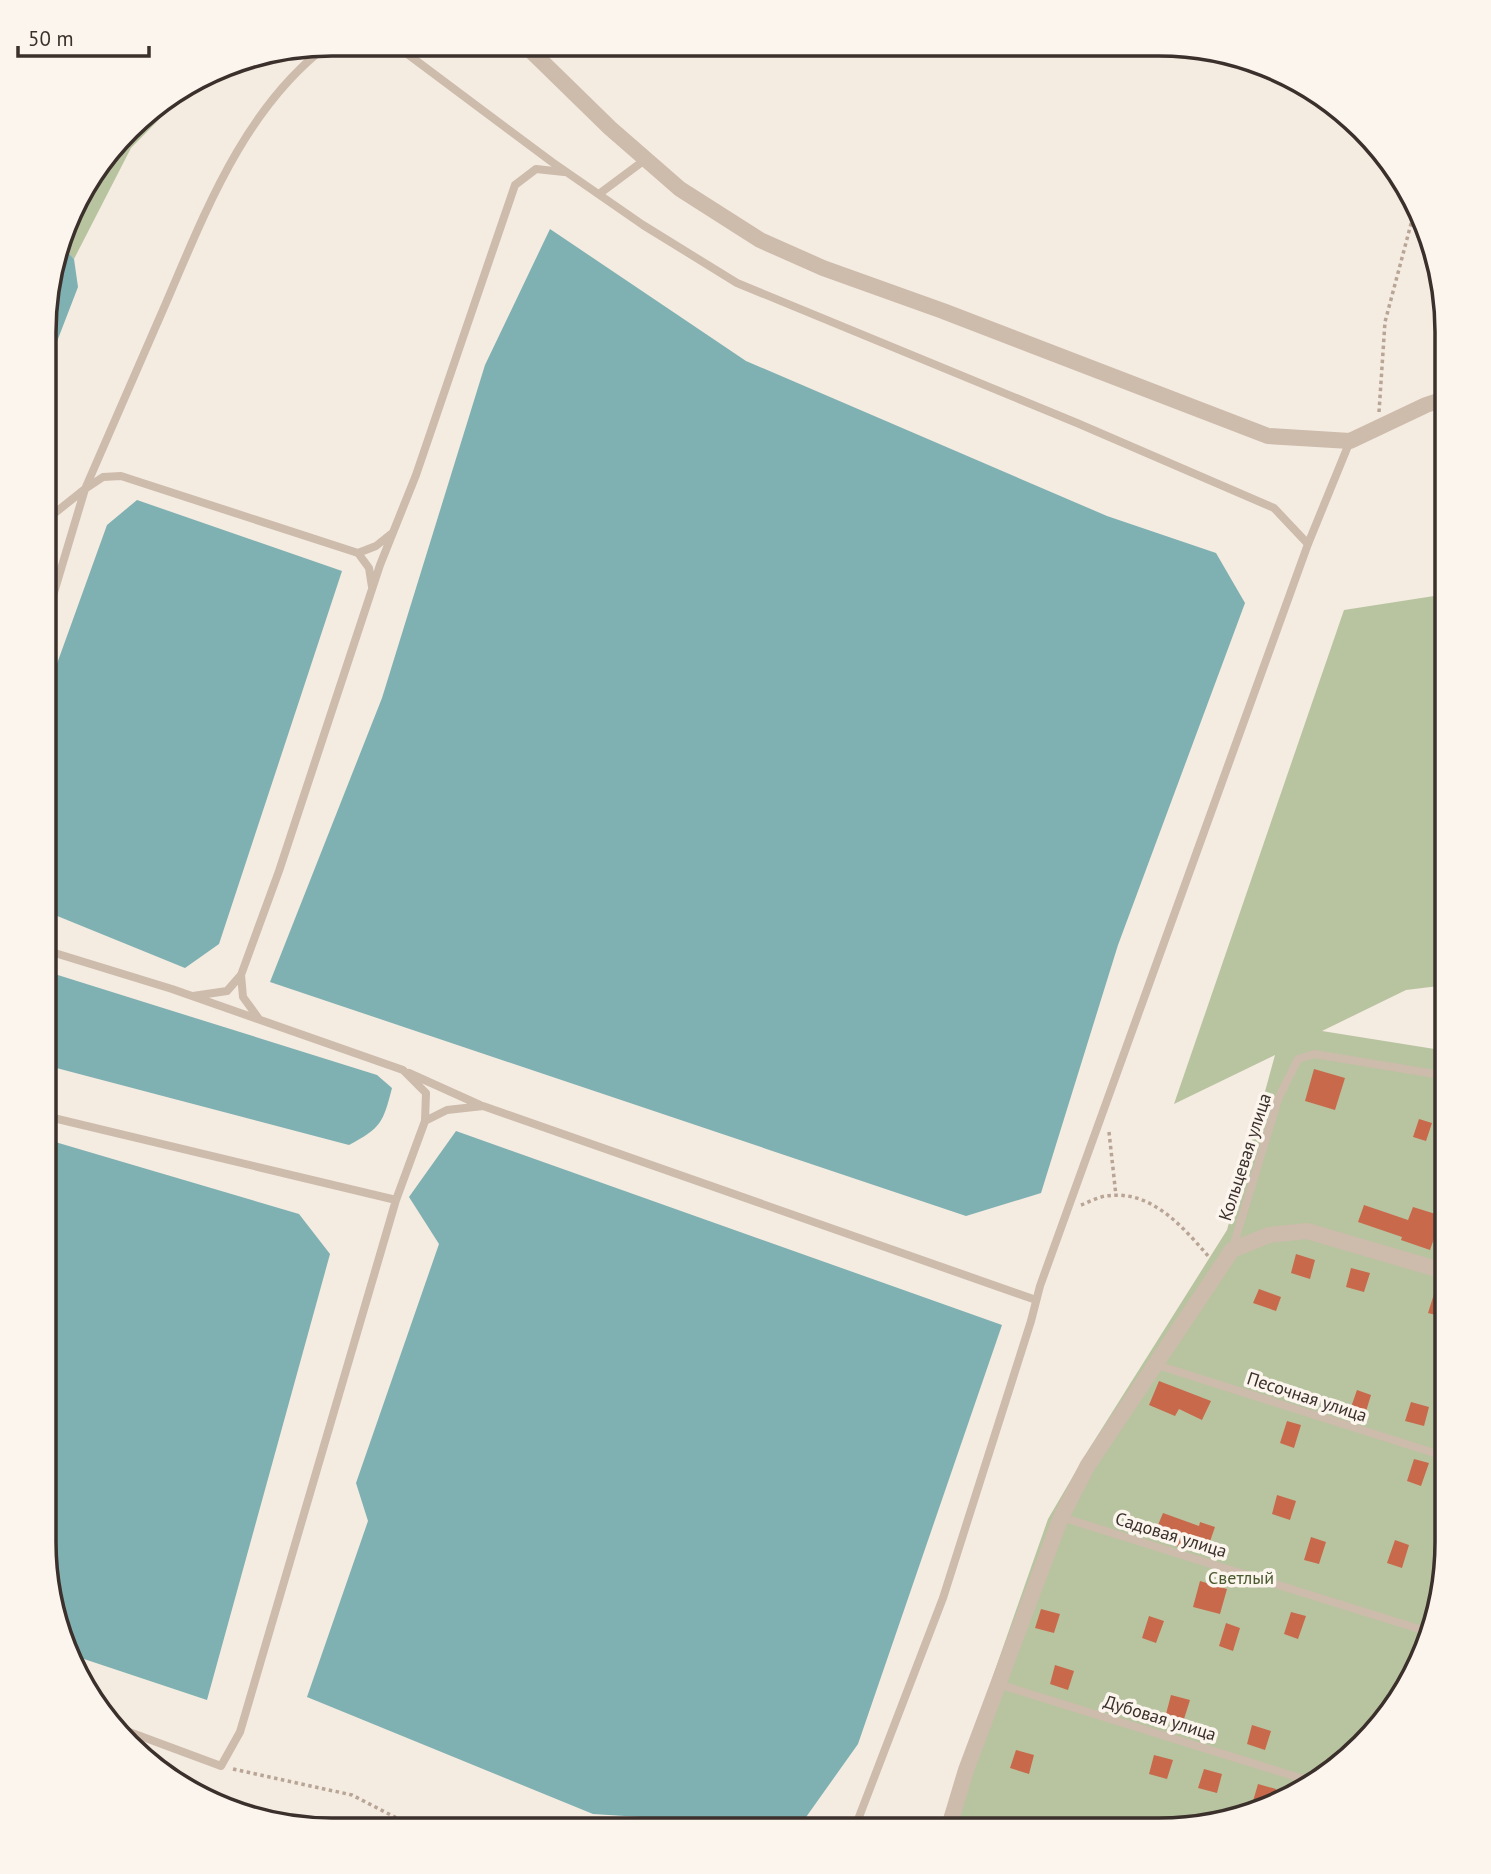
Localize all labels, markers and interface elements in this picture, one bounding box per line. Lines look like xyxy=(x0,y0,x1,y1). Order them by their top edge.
scale bar xyxy=(18,14,149,58)
text: 50 m xyxy=(28,25,74,52)
street label: Кольцевая улица xyxy=(1213,1090,1276,1224)
street label: Песочная улица xyxy=(1244,1366,1370,1427)
street label: Садовая улица xyxy=(1112,1507,1230,1562)
park label: Светлый xyxy=(1208,1566,1274,1589)
street label: Дубовая улица xyxy=(1101,1690,1219,1746)

